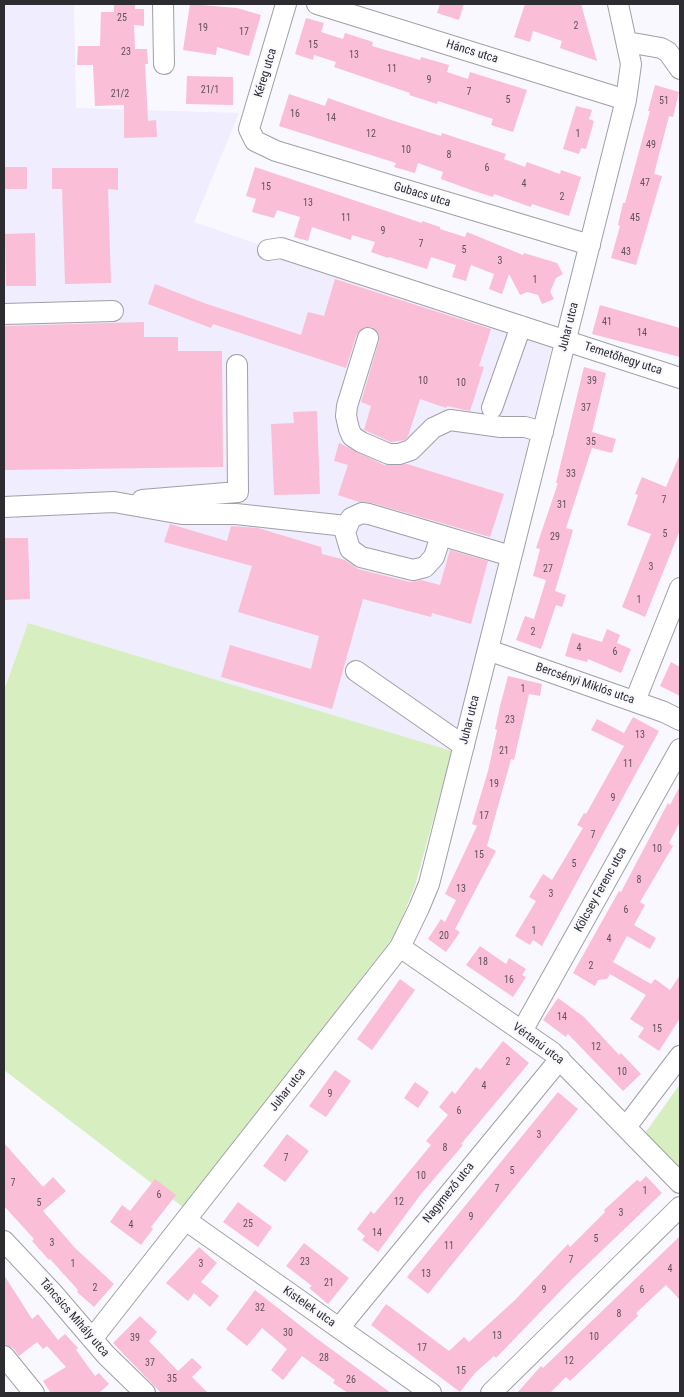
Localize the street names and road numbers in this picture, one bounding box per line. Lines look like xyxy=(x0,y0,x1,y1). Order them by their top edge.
street label: Háncs utca xyxy=(444,37,500,67)
street label: Kéreg utca xyxy=(252,47,280,99)
street label: Gubacs utca xyxy=(392,179,452,211)
street label: Juhar utca xyxy=(556,301,582,353)
street label: Temetőhegy utca xyxy=(582,340,664,378)
street label: Bercsényi Miklós utca xyxy=(534,660,636,708)
street label: Juhar utca xyxy=(457,694,483,746)
street label: Kölcsey Ferenc utca xyxy=(572,845,630,935)
street label: Vértanú utca xyxy=(510,1020,566,1068)
street label: Juhar utca xyxy=(267,1066,309,1114)
street label: Nagymező utca xyxy=(420,1160,478,1226)
street label: Táncsics Mihály utca xyxy=(36,1276,112,1360)
street label: Kistelek utca xyxy=(280,1284,338,1330)

